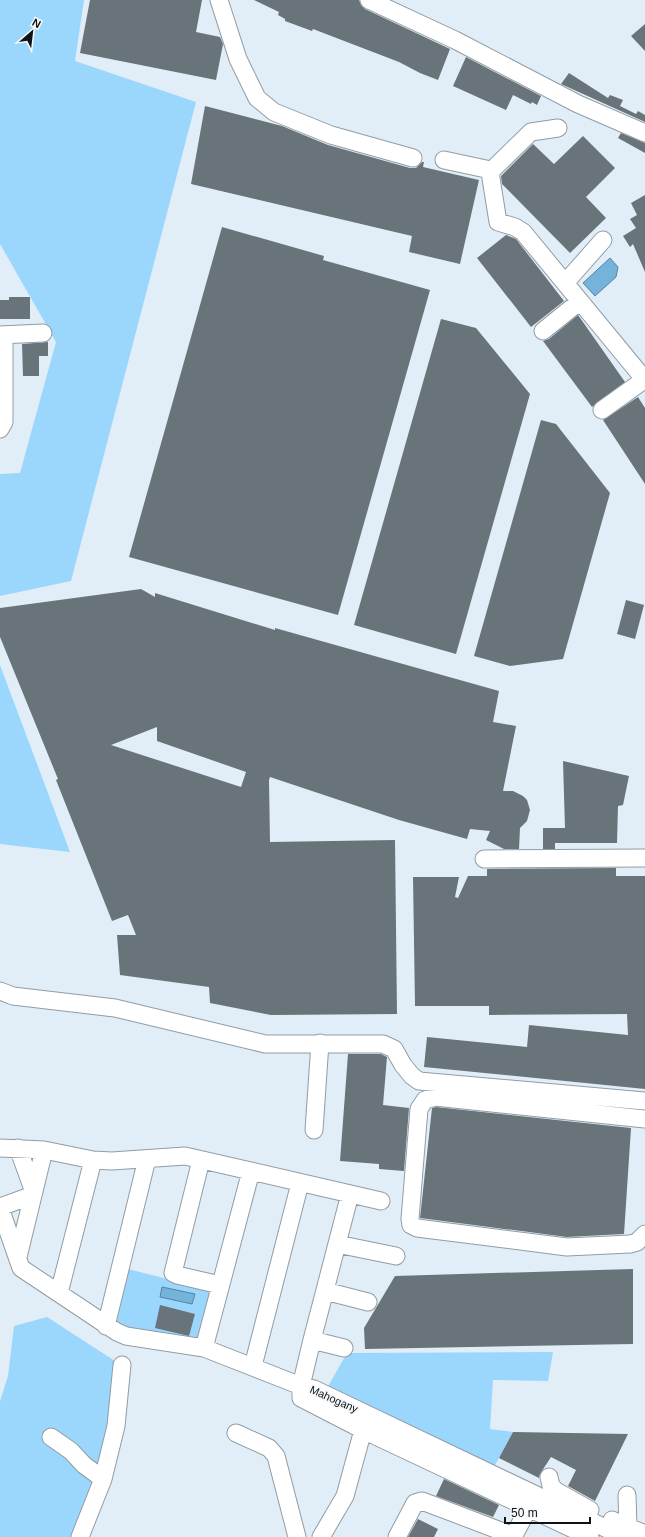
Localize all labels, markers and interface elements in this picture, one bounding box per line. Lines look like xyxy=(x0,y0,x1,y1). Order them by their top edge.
north arrow xyxy=(12,12,52,52)
text: N xyxy=(30,16,43,30)
street label: Mahogany xyxy=(308,1383,360,1415)
scale bar xyxy=(505,1499,590,1525)
text: 50 m xyxy=(511,1506,538,1520)

